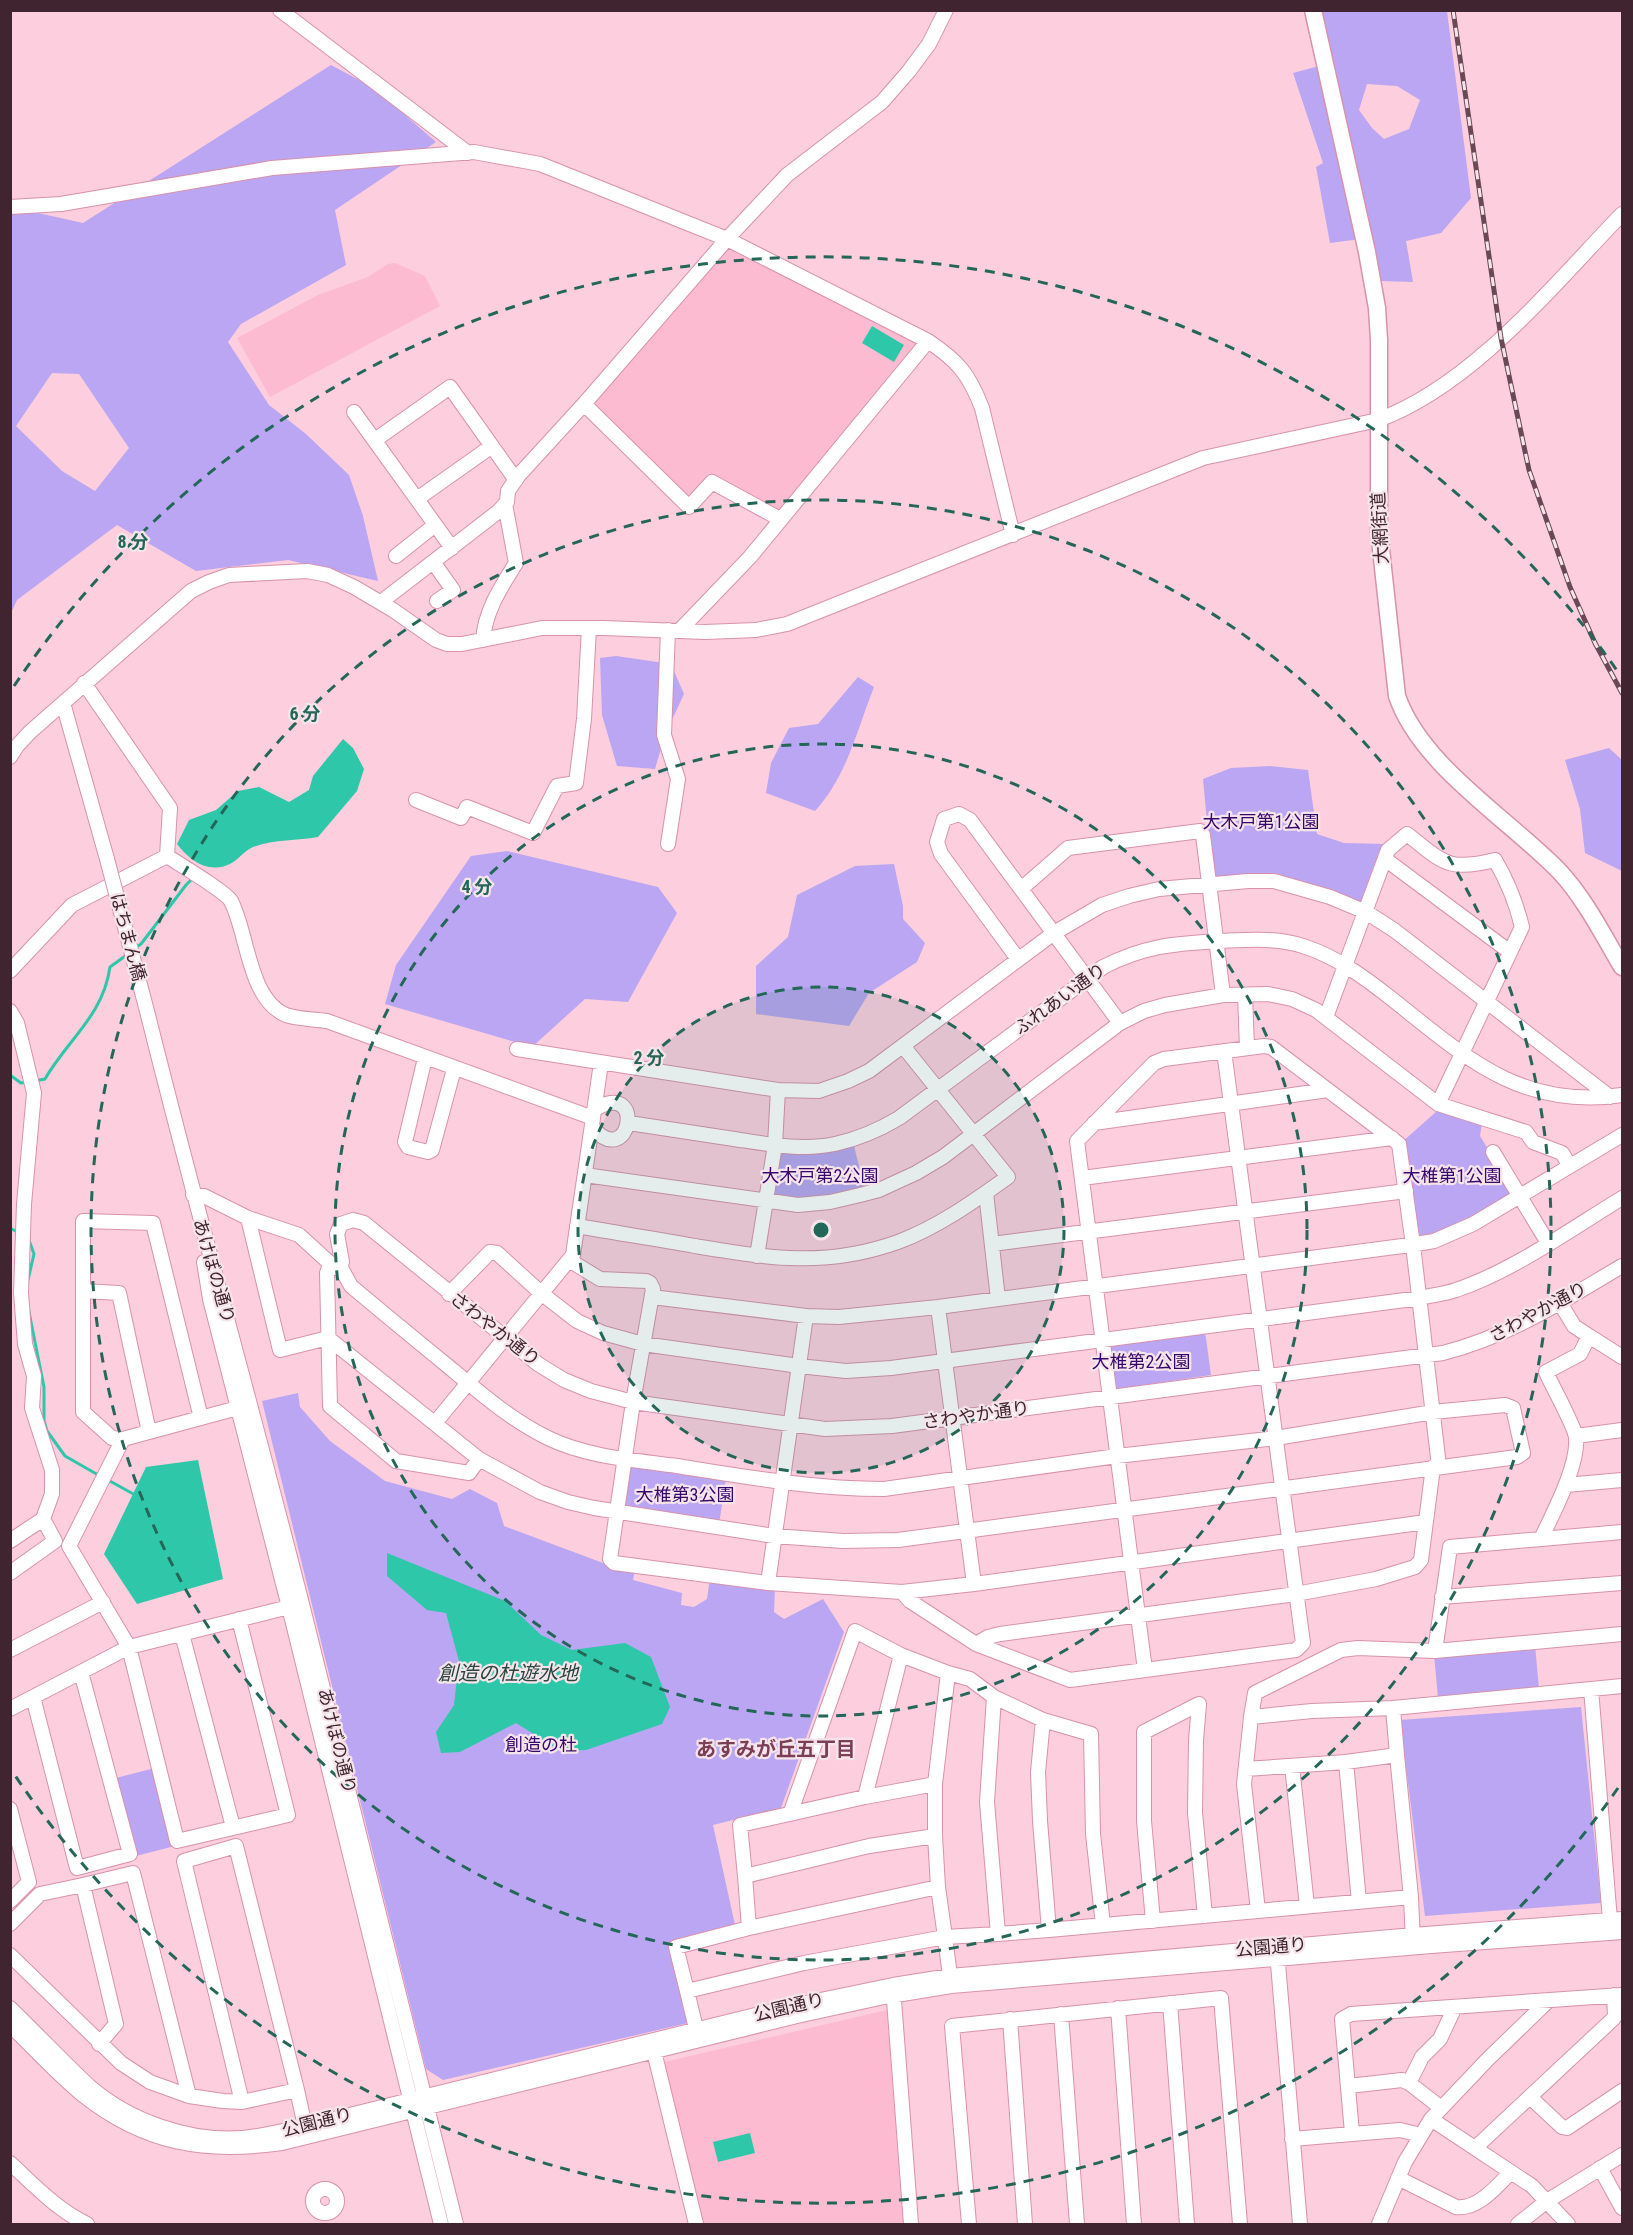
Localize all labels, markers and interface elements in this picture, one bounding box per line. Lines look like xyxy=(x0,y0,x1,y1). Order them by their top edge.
street label: 大網街道 xyxy=(1367,492,1392,565)
text: 8 分 xyxy=(117,531,149,552)
text: 6 分 xyxy=(289,703,321,724)
park label: 大木戸第1公園 xyxy=(1203,811,1319,832)
text: 4 分 xyxy=(461,876,493,897)
street label: はちまん橋 xyxy=(107,891,150,983)
street label: ふれあい通り xyxy=(1010,958,1110,1039)
text: 2 分 xyxy=(633,1047,665,1068)
park label: 大木戸第2公園 xyxy=(762,1165,878,1186)
park label: 大椎第1公園 xyxy=(1403,1165,1501,1186)
street label: あけぼの通り xyxy=(190,1216,239,1326)
centre of rings xyxy=(811,1220,831,1240)
street label: さわやか通り xyxy=(1485,1277,1590,1346)
street label: さわやか通り xyxy=(446,1287,544,1370)
park label: 大椎第2公園 xyxy=(1092,1351,1190,1372)
street label: さわやか通り xyxy=(921,1397,1031,1432)
park label: 大椎第3公園 xyxy=(636,1484,734,1505)
water label: 創造の杜遊水地 xyxy=(438,1661,580,1685)
street label: あけぼの通り xyxy=(314,1686,361,1796)
park label: 創造の杜 xyxy=(505,1734,577,1755)
district label: あすみが丘五丁目 xyxy=(696,1737,856,1761)
street label: 公園通り xyxy=(1234,1933,1308,1960)
street label: 公園通り xyxy=(751,1988,826,2025)
street label: 公園通り xyxy=(279,2103,354,2140)

